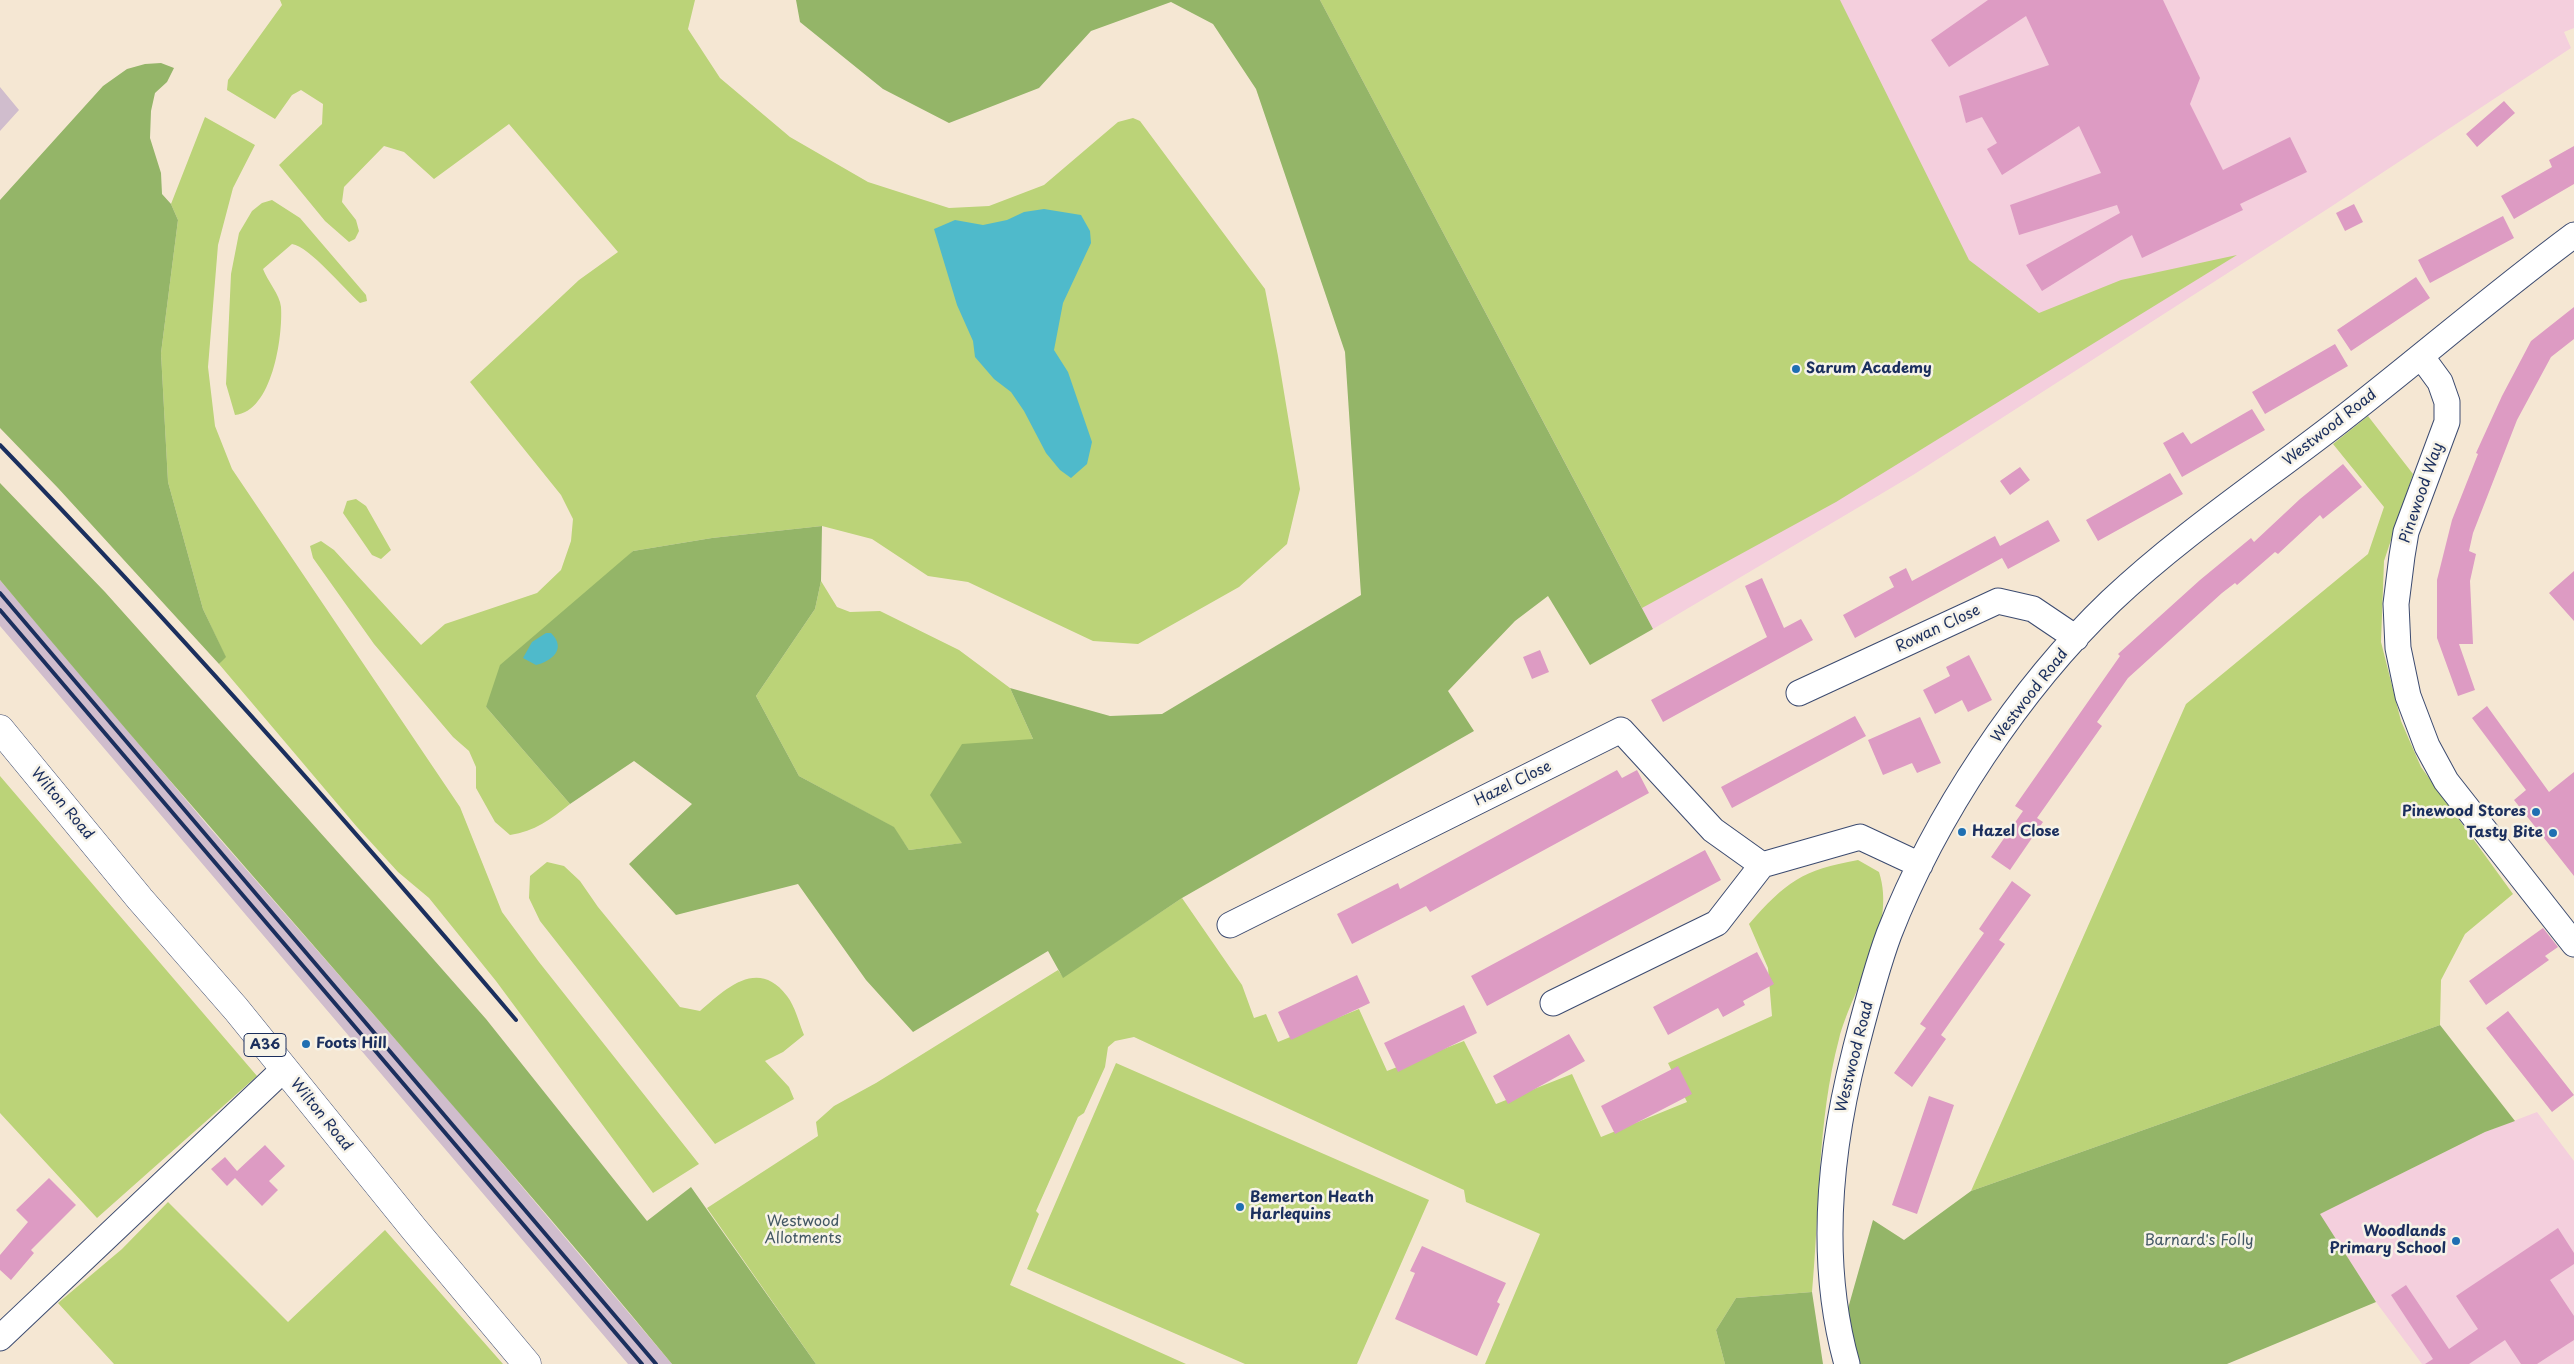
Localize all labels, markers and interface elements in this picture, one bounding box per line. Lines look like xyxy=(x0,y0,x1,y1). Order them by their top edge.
place label: Sarum Academy xyxy=(1806,360,1932,378)
marker: Sarum Academy xyxy=(1790,363,1802,375)
street label: Westwood Road xyxy=(2280,386,2380,470)
street label: Pinewood Way xyxy=(2396,440,2448,546)
street label: Rowan Close xyxy=(1893,602,1983,656)
street label: Westwood Road xyxy=(1988,646,2072,746)
street label: Hazel Close xyxy=(1471,758,1555,810)
street label: Wilton Road xyxy=(27,764,97,844)
place label: Pinewood Stores xyxy=(2402,803,2526,821)
marker: Pinewood Stores xyxy=(2530,806,2542,818)
place label: Hazel Close xyxy=(1972,823,2060,841)
place label: Tasty Bite xyxy=(2466,824,2543,842)
marker: Hazel Close xyxy=(1956,826,1968,838)
marker: Tasty Bite xyxy=(2547,827,2559,839)
street label: Westwood Road xyxy=(1832,1000,1878,1114)
road number: A36 xyxy=(244,1034,286,1056)
place label: Foots Hill xyxy=(316,1035,387,1053)
marker: Foots Hill xyxy=(300,1038,312,1050)
street label: Wilton Road xyxy=(286,1075,356,1155)
place label: Bemerton Heath Harlequins xyxy=(1250,1189,1374,1224)
marker: Bemerton Heath Harlequins xyxy=(1234,1201,1246,1213)
park label: Westwood Allotments xyxy=(764,1213,842,1248)
place label: Woodlands Primary School xyxy=(2330,1223,2446,1258)
park label: Barnard's Folly xyxy=(2144,1232,2254,1250)
marker: Woodlands Primary School xyxy=(2450,1235,2462,1247)

